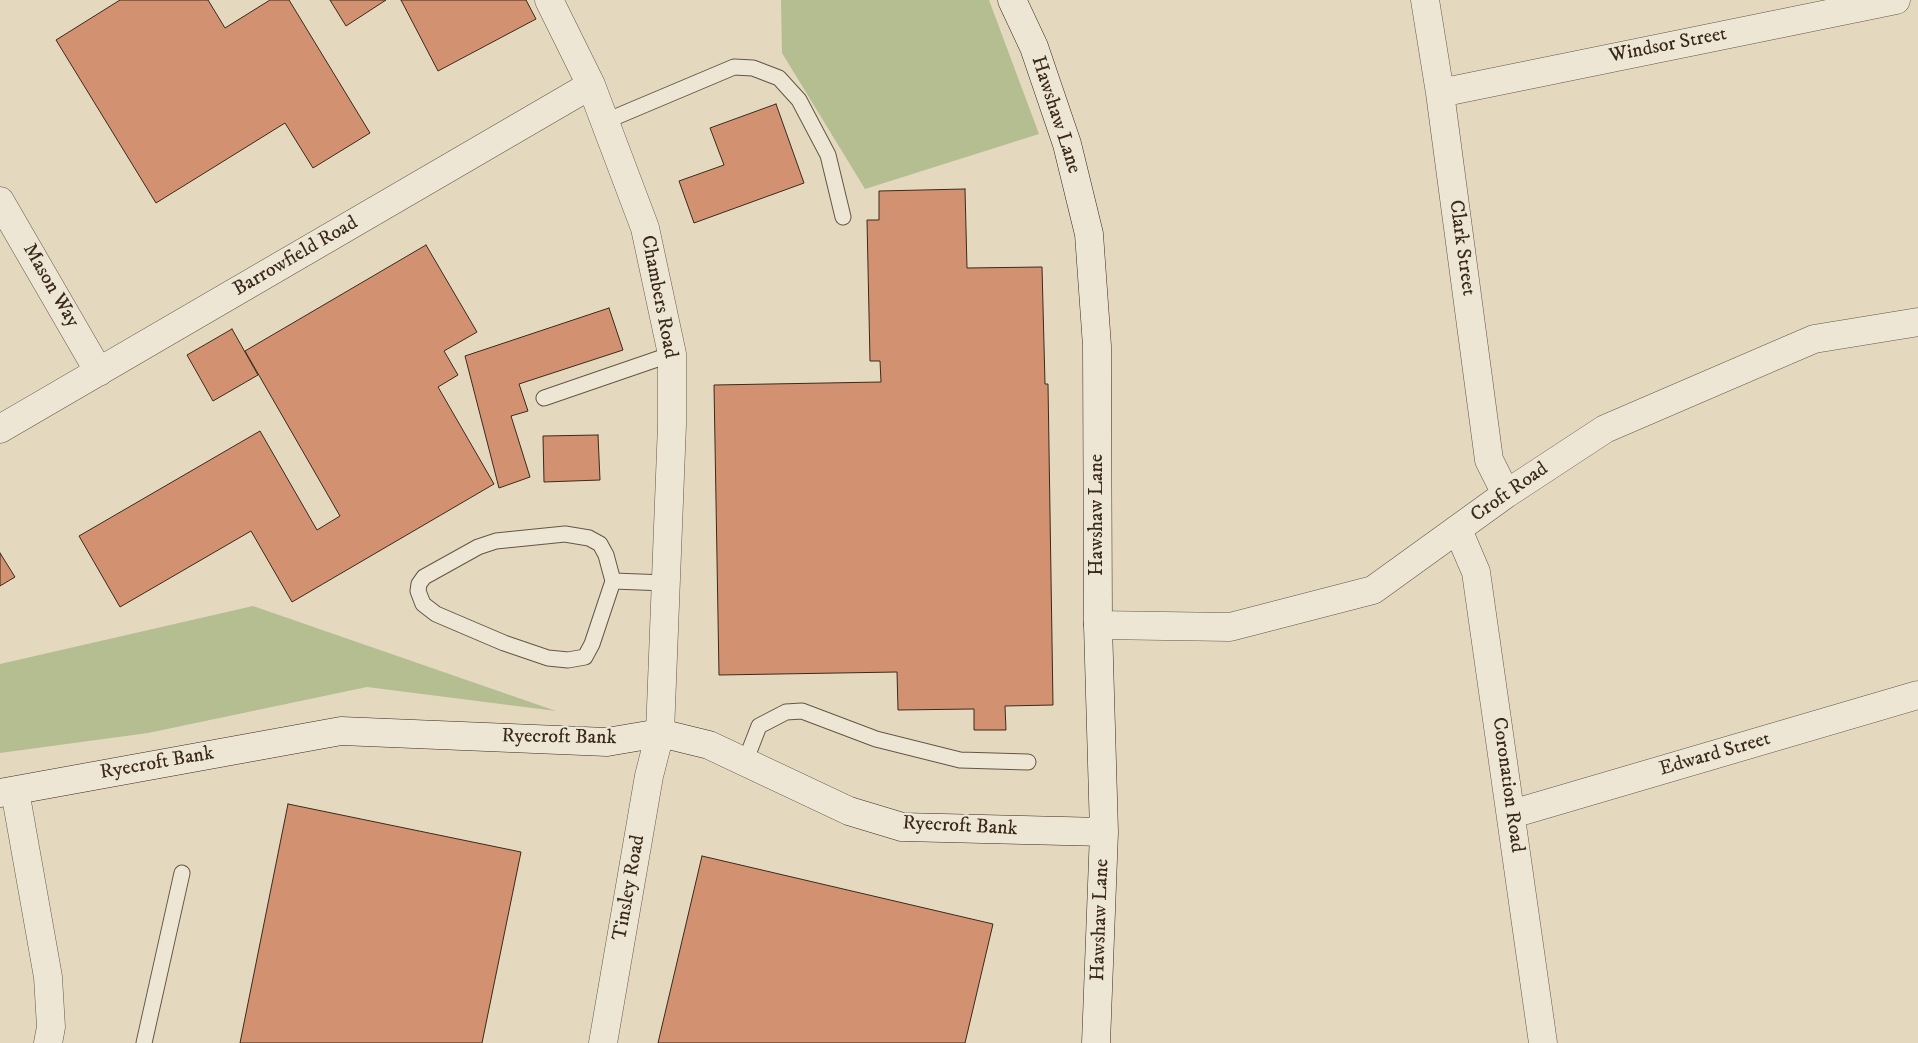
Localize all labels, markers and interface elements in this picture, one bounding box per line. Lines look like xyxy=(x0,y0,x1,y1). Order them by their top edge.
street label: Windsor Street xyxy=(1607,23,1729,69)
street label: Hawshaw Lane xyxy=(1025,53,1085,177)
street label: Clark Street xyxy=(1442,198,1480,298)
street label: Barrowfield Road xyxy=(229,212,363,302)
street label: Chambers Road xyxy=(634,233,682,361)
street label: Mason Way xyxy=(16,240,84,332)
street label: Hawshaw Lane xyxy=(1086,454,1110,576)
street label: Croft Road xyxy=(1467,458,1553,528)
street label: Coronation Road xyxy=(1486,716,1528,854)
street label: Ryecroft Bank xyxy=(501,725,617,751)
street label: Edward Street xyxy=(1657,728,1773,782)
street label: Ryecroft Bank xyxy=(98,742,216,786)
street label: Ryecroft Bank xyxy=(902,812,1018,842)
street label: Tinsley Road xyxy=(609,833,651,943)
street label: Hawshaw Lane xyxy=(1087,859,1115,981)

